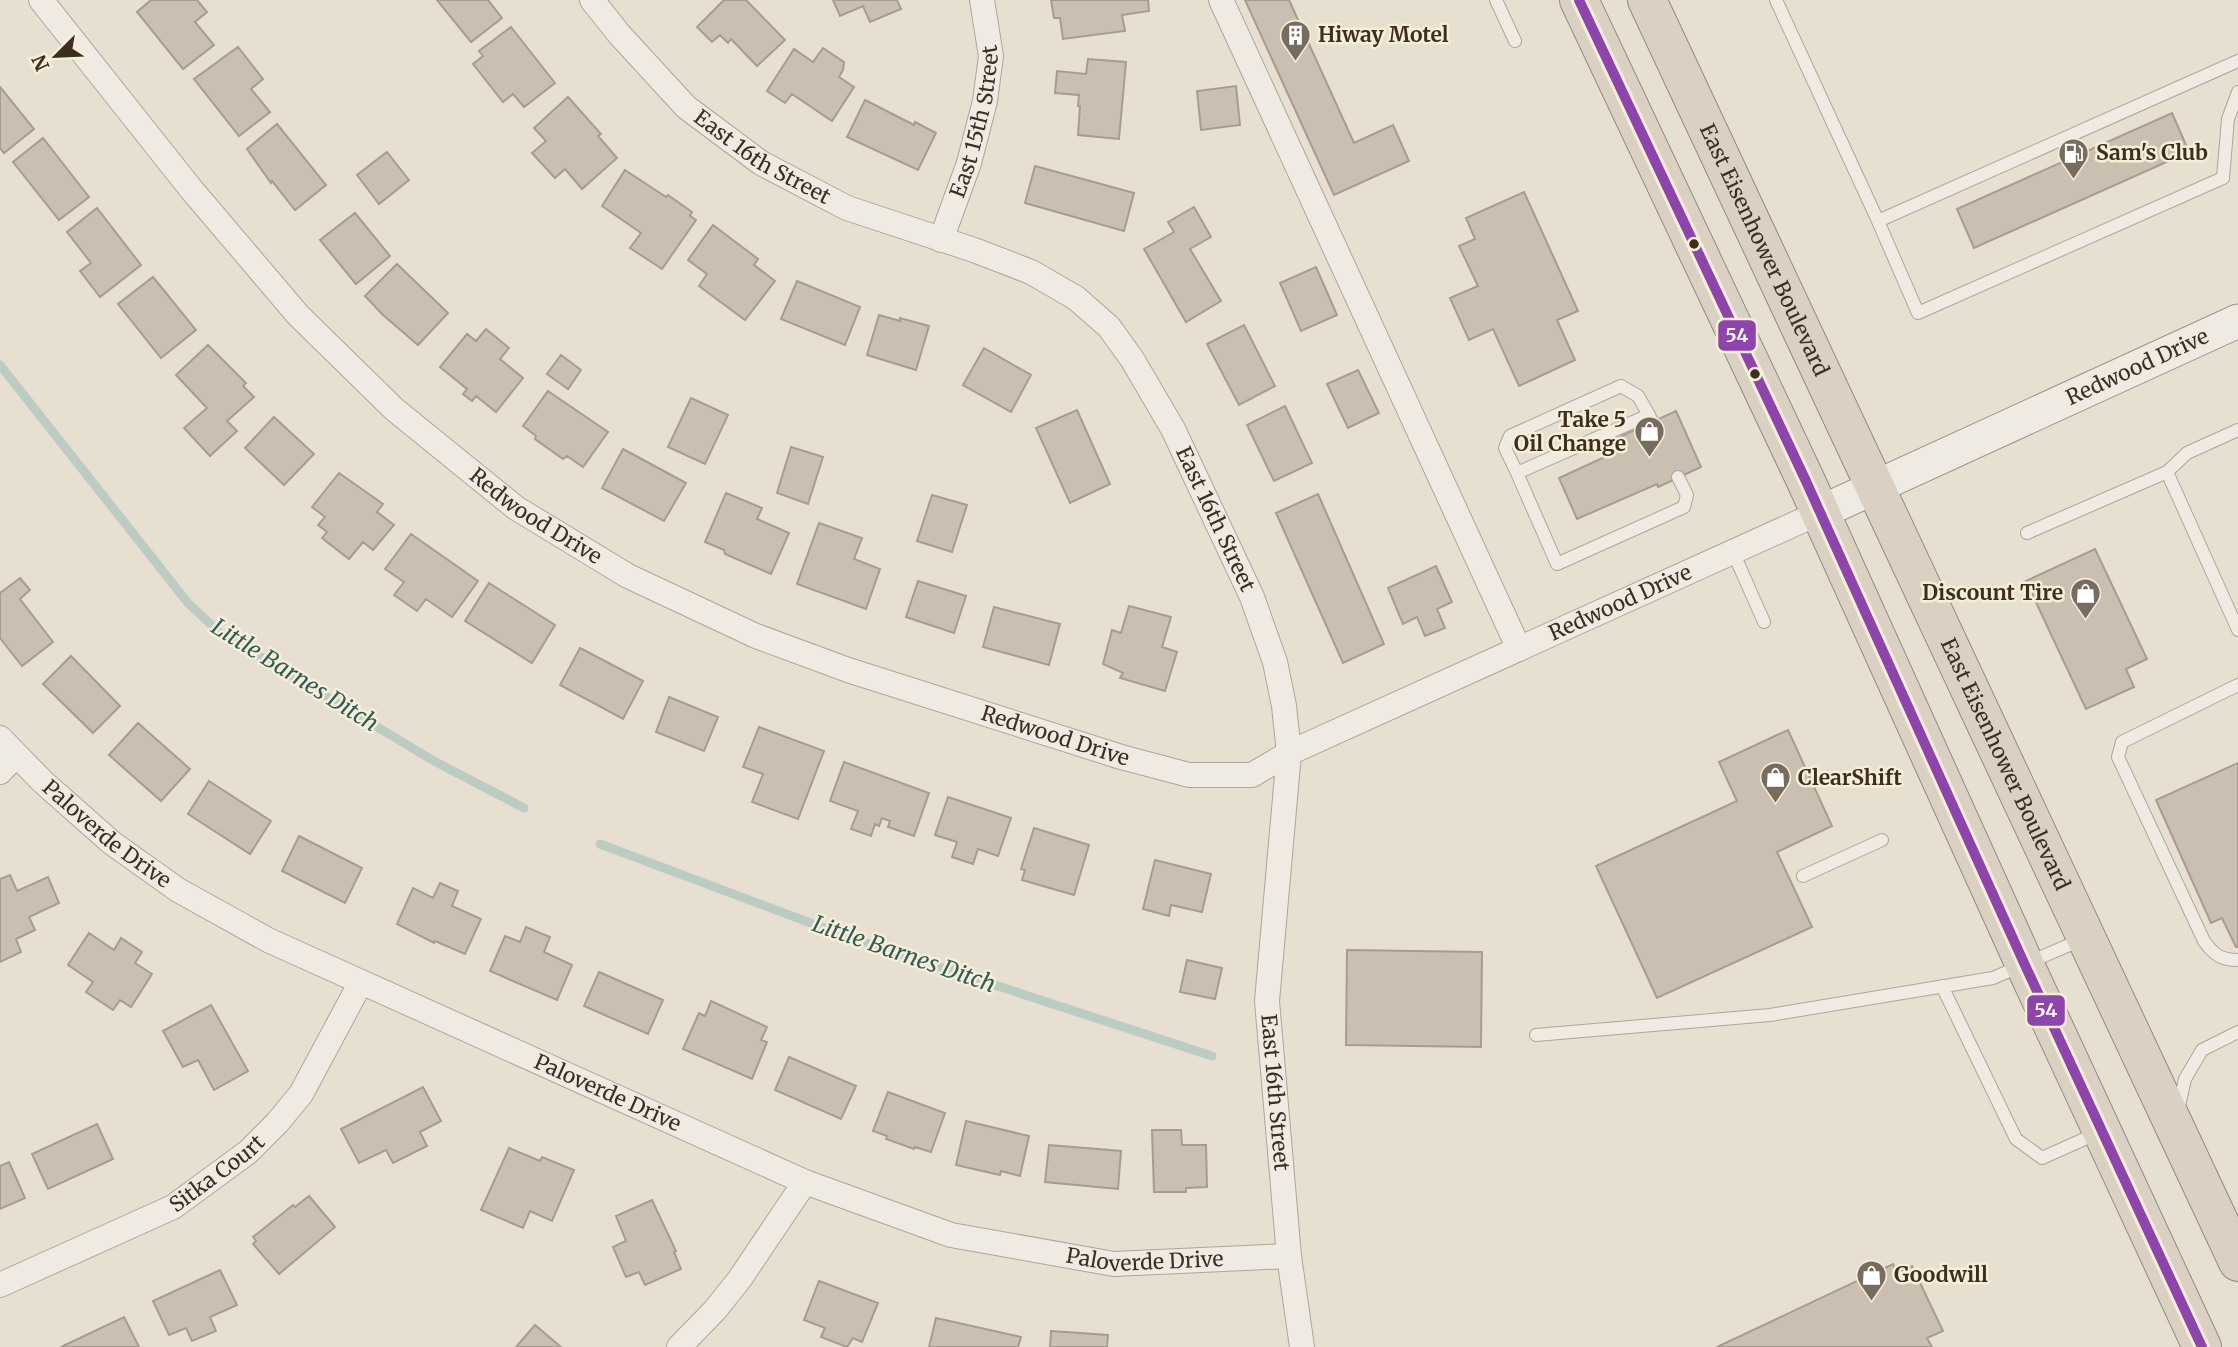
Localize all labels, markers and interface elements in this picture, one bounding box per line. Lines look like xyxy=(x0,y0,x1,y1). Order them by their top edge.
building icon: Hiway Motel xyxy=(1278,18,1312,62)
north arrow xyxy=(21,21,91,91)
place label: Hiway Motel xyxy=(1318,21,1449,48)
street label: East 15th Street xyxy=(943,43,1004,201)
text: N xyxy=(26,51,54,75)
street label: East 16th Street xyxy=(689,104,835,210)
street label: East Eisenhower Boulevard xyxy=(1694,119,1835,381)
fuel station icon: Sam's Club xyxy=(2056,136,2090,180)
place label: Sam's Club xyxy=(2096,139,2208,166)
unlabelled marker xyxy=(1687,237,1701,251)
line badge: 54 xyxy=(1717,319,1757,352)
street label: Redwood Drive xyxy=(2062,322,2213,411)
text: 54 xyxy=(1726,323,1748,347)
unlabelled marker xyxy=(1748,367,1762,381)
place label: Take 5 Oil Change xyxy=(1514,406,1626,457)
shop icon: Take 5 Oil Change xyxy=(1632,415,1666,459)
street label: East 16th Street xyxy=(1170,442,1261,596)
street label: Redwood Drive xyxy=(464,462,607,570)
street label: Redwood Drive xyxy=(1544,558,1696,647)
shop icon: Discount Tire xyxy=(2069,576,2103,620)
place label: Discount Tire xyxy=(1922,579,2063,606)
water label: Little Barnes Ditch xyxy=(206,612,384,738)
street label: East Eisenhower Boulevard xyxy=(1935,634,2076,895)
street label: Redwood Drive xyxy=(978,699,1132,772)
shop icon: ClearShift xyxy=(1758,761,1792,805)
place label: ClearShift xyxy=(1798,764,1902,791)
street label: Paloverde Drive xyxy=(37,774,177,894)
water label: Little Barnes Ditch xyxy=(809,909,999,998)
line badge: 54 xyxy=(2026,994,2066,1027)
text: 54 xyxy=(2035,998,2057,1022)
street label: East 16th Street xyxy=(1255,1013,1296,1172)
street label: Paloverde Drive xyxy=(530,1048,685,1137)
street label: Sitka Court xyxy=(164,1129,270,1218)
street label: Paloverde Drive xyxy=(1064,1242,1224,1277)
shop icon: Goodwill xyxy=(1854,1258,1888,1302)
place label: Goodwill xyxy=(1894,1261,1988,1288)

